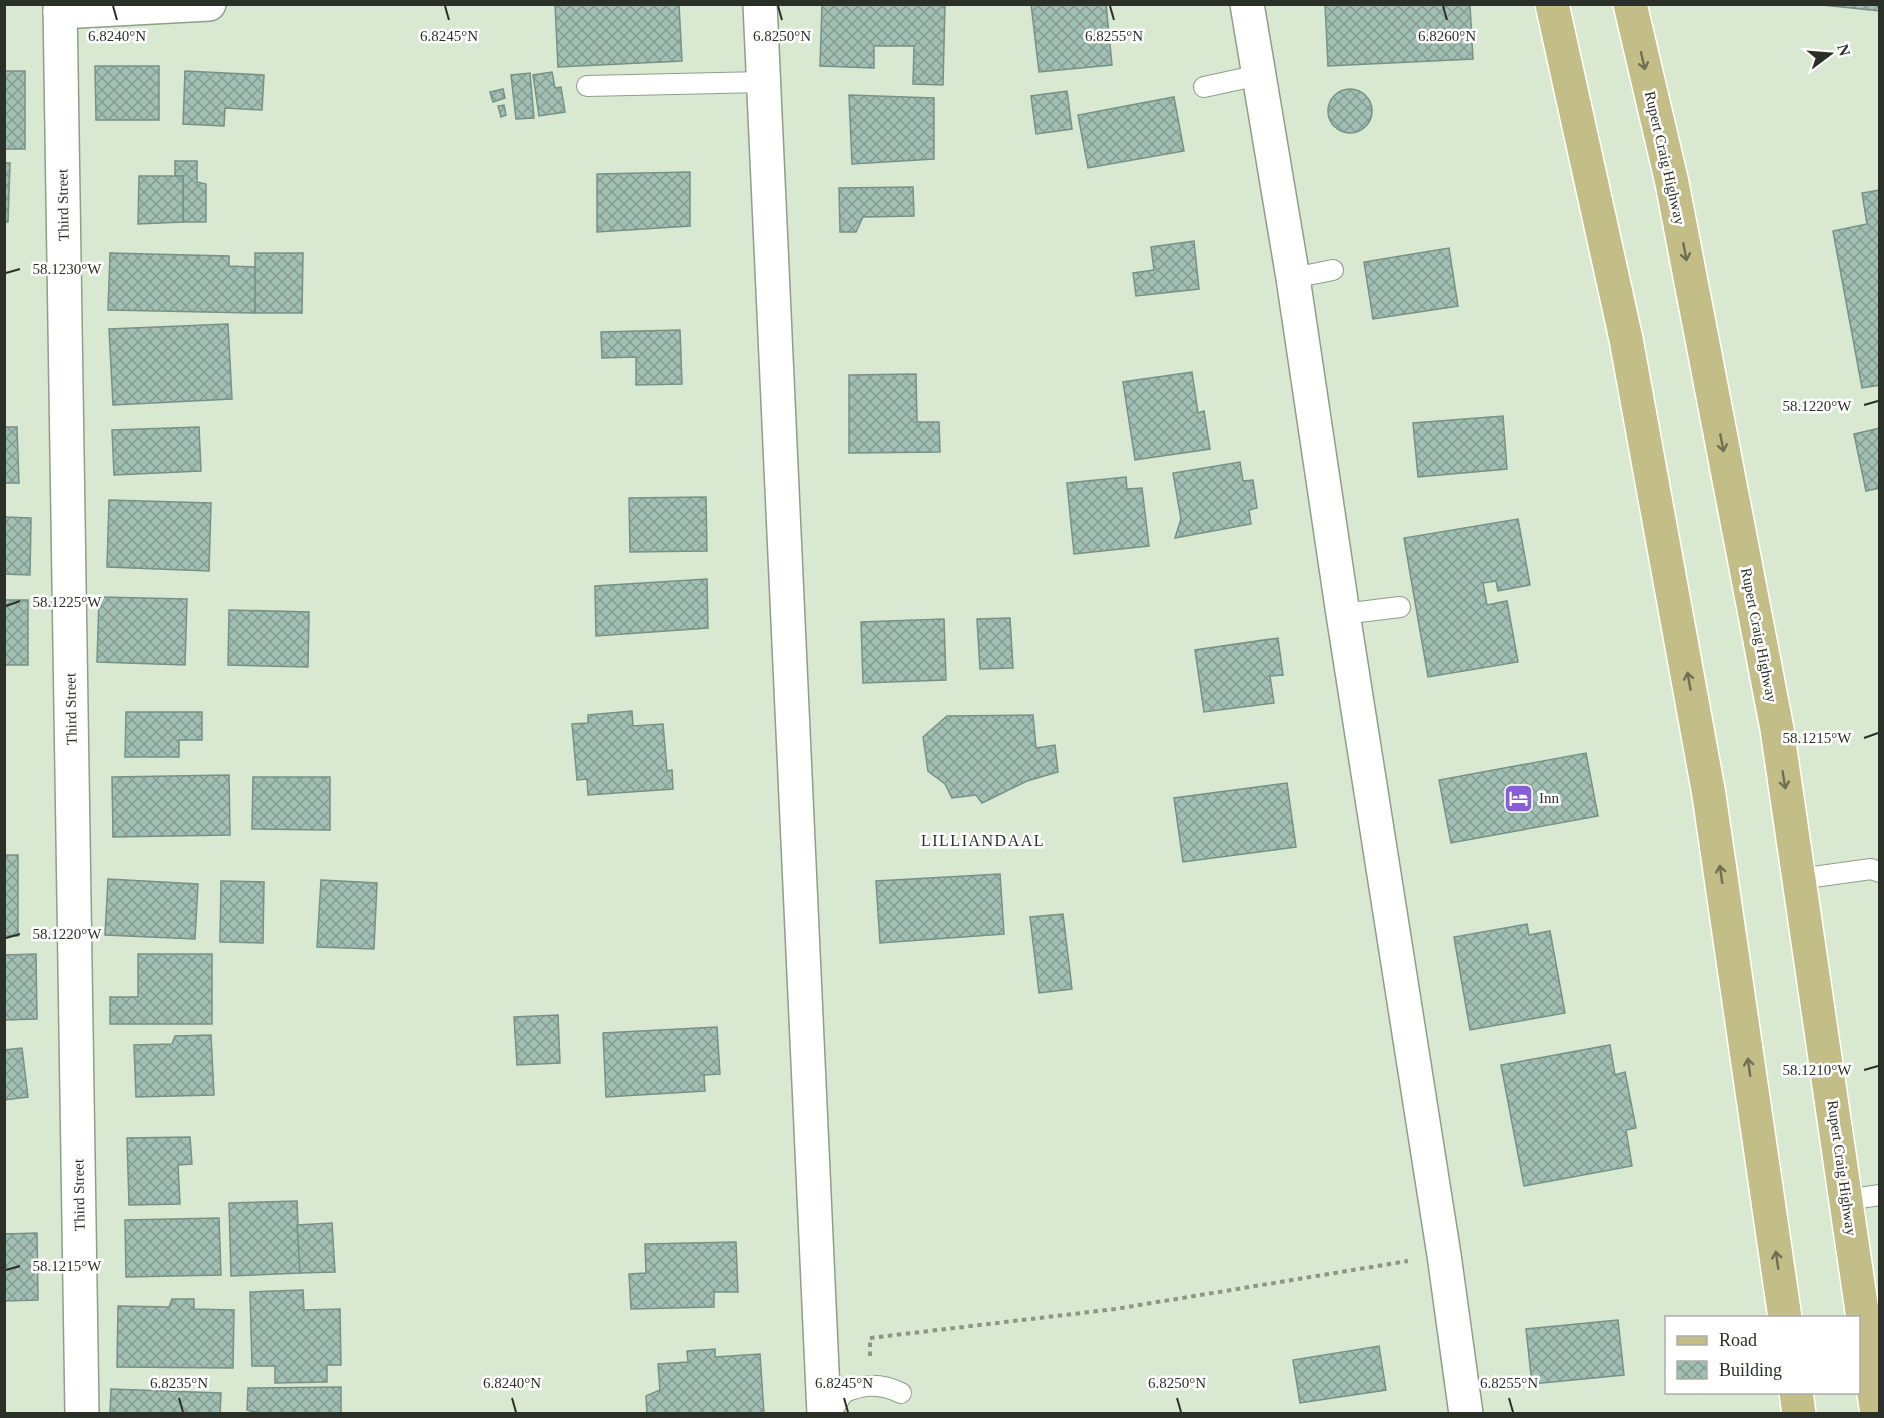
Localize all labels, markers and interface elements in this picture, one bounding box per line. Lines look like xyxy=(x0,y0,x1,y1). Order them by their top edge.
north arrow xyxy=(1800,24,1860,84)
text: 6.8240°N xyxy=(88,28,146,44)
text: 6.8245°N xyxy=(420,28,478,44)
text: 6.8250°N xyxy=(753,28,811,44)
text: 6.8255°N xyxy=(1085,28,1143,44)
text: 6.8260°N xyxy=(1418,28,1476,44)
text: N xyxy=(1834,42,1854,58)
one-way arrow xyxy=(1638,52,1650,71)
street label: Rupert Craig Highway xyxy=(1642,90,1688,227)
street label: Third Street xyxy=(54,168,72,241)
one-way arrow xyxy=(1680,241,1691,261)
text: 58.1230°W xyxy=(33,261,102,277)
text: 58.1220°W xyxy=(1783,398,1852,414)
one-way arrow xyxy=(1717,433,1728,453)
street label: Rupert Craig Highway xyxy=(1738,566,1780,704)
text: 58.1225°W xyxy=(33,594,102,610)
street label: Third Street xyxy=(62,672,80,745)
one-way arrow xyxy=(1683,672,1694,692)
text: 58.1215°W xyxy=(1783,730,1852,746)
one-way arrow xyxy=(1779,769,1790,789)
hotel icon: Inn xyxy=(1502,782,1534,814)
place label: Inn xyxy=(1539,790,1559,806)
district label: LILLIANDAAL xyxy=(921,832,1045,849)
one-way arrow xyxy=(1715,864,1726,884)
text: 58.1220°W xyxy=(33,926,102,942)
one-way arrow xyxy=(1743,1057,1754,1077)
text: 58.1210°W xyxy=(1783,1062,1852,1078)
street label: Rupert Craig Highway xyxy=(1825,1099,1860,1237)
street label: Third Street xyxy=(70,1158,88,1231)
one-way arrow xyxy=(1771,1250,1782,1270)
text: 58.1215°W xyxy=(33,1258,102,1274)
legend xyxy=(1665,1316,1860,1394)
text: Road xyxy=(1719,1330,1757,1350)
text: Building xyxy=(1719,1360,1782,1380)
text: 6.8235°N xyxy=(150,1375,208,1391)
text: 6.8240°N xyxy=(483,1375,541,1391)
text: 6.8245°N xyxy=(815,1375,873,1391)
text: 6.8250°N xyxy=(1148,1375,1206,1391)
text: 6.8255°N xyxy=(1480,1375,1538,1391)

